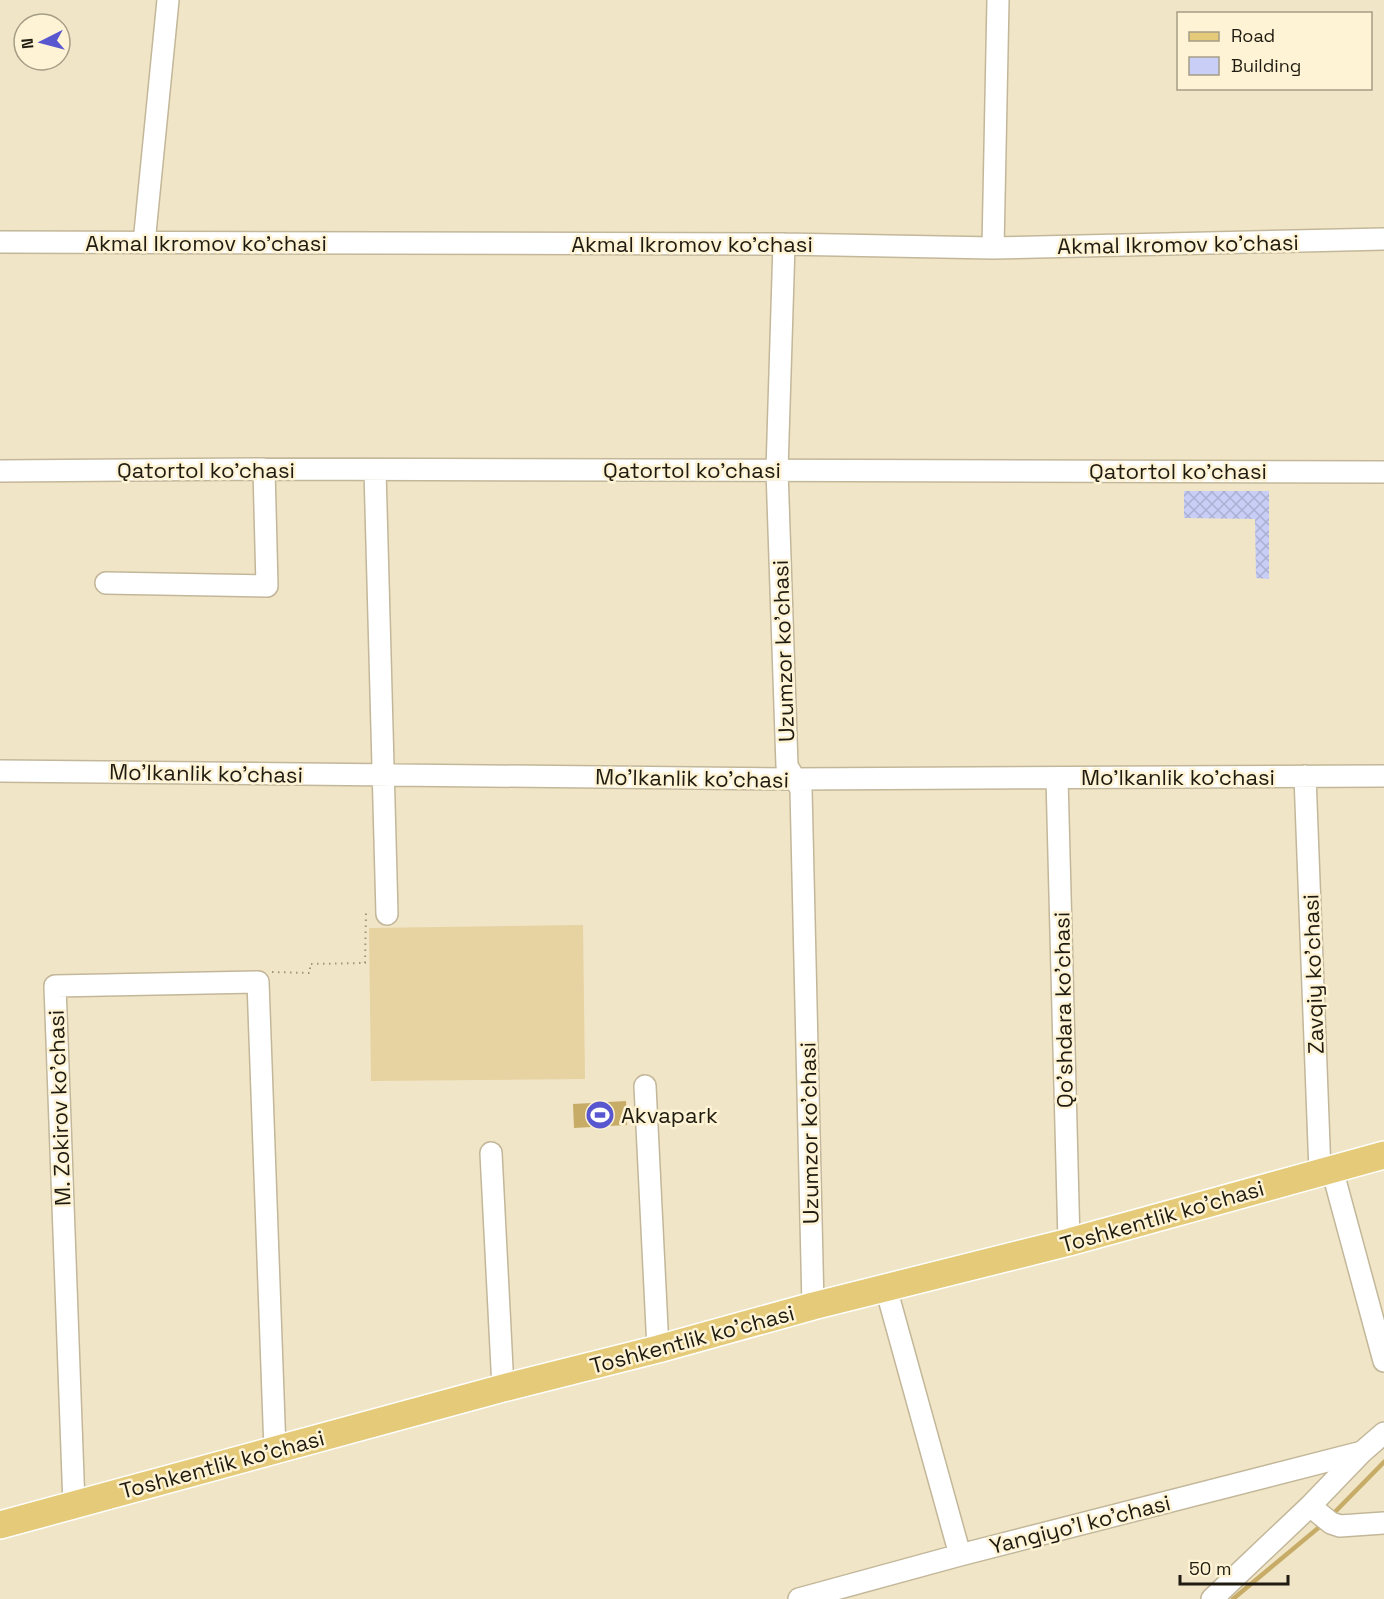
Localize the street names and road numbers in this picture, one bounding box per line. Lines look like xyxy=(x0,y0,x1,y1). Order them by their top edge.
street label: Akmal Ikromov ko'chasi xyxy=(1057,228,1299,260)
street label: Akmal Ikromov ko'chasi xyxy=(85,229,327,257)
street label: Akmal Ikromov ko'chasi xyxy=(571,230,813,258)
street label: Qatortol ko'chasi xyxy=(117,456,295,484)
street label: Qatortol ko'chasi xyxy=(603,456,781,484)
street label: Qatortol ko'chasi xyxy=(1089,457,1267,485)
street label: Uzumzor ko'chasi xyxy=(766,559,800,743)
street label: Mo'lkanlik ko'chasi xyxy=(109,757,303,789)
street label: Mo'lkanlik ko'chasi xyxy=(595,762,789,794)
street label: Mo'lkanlik ko'chasi xyxy=(1081,763,1275,791)
street label: Zavqiy ko'chasi xyxy=(1296,894,1330,1054)
street label: Qo'shdara ko'chasi xyxy=(1047,912,1079,1108)
street label: M. Zokirov ko'chasi xyxy=(42,1009,76,1207)
street label: Uzumzor ko'chasi xyxy=(793,1042,825,1224)
street label: Toshkentlik ko'chasi xyxy=(1057,1174,1267,1258)
street label: Toshkentlik ko'chasi xyxy=(587,1298,797,1380)
street label: Toshkentlik ko'chasi xyxy=(117,1423,327,1505)
street label: Yangiyo'l ko'chasi xyxy=(987,1488,1173,1560)

